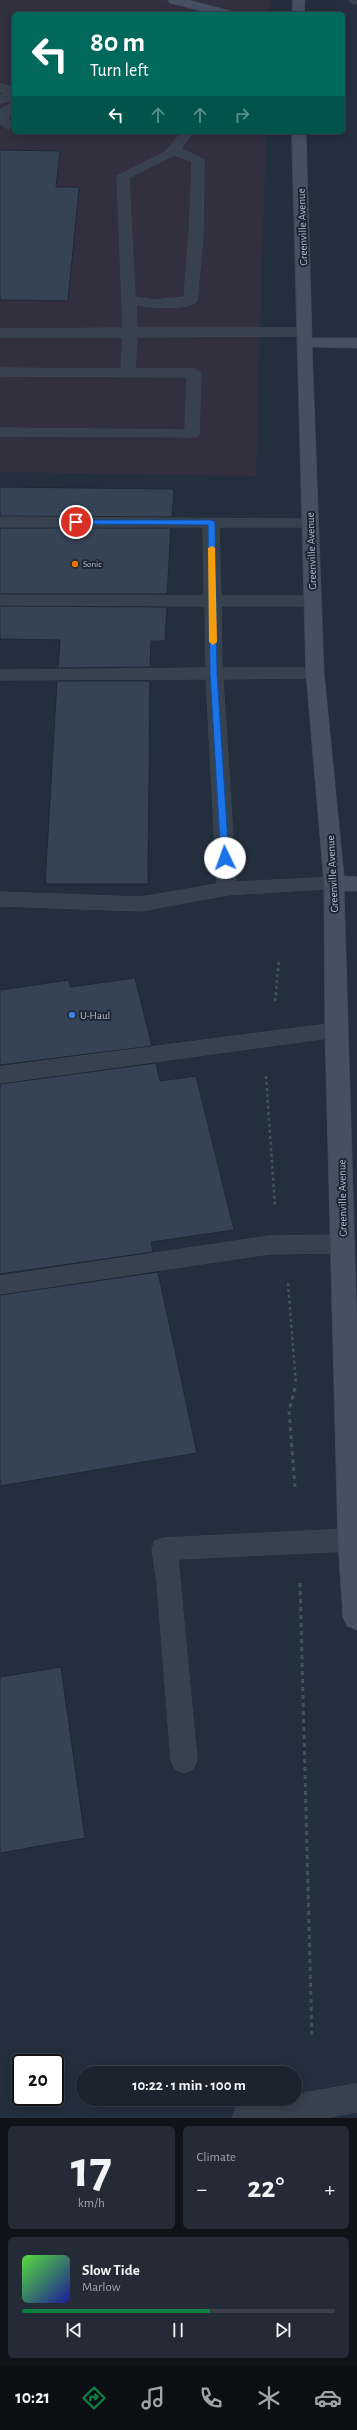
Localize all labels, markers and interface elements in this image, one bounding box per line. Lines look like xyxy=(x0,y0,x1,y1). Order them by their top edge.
icon: left xyxy=(24,28,76,80)
text: 80 m xyxy=(90,29,145,57)
text: Turn left xyxy=(90,62,149,80)
icon: left xyxy=(105,104,127,126)
icon: ahead xyxy=(147,104,169,126)
icon: ahead xyxy=(189,104,211,126)
icon: right xyxy=(231,104,253,126)
street label: Greenville Avenue xyxy=(296,188,309,266)
pin xyxy=(59,505,93,539)
icon: arrive xyxy=(65,511,87,533)
street label: Greenville Avenue xyxy=(305,512,318,590)
marker: Sonic xyxy=(70,559,80,569)
place label: Sonic xyxy=(83,560,102,569)
street label: Greenville Avenue xyxy=(325,835,340,913)
position arrow xyxy=(204,837,246,879)
marker: U-Haul xyxy=(67,1010,77,1020)
place label: U-Haul xyxy=(80,1010,110,1021)
street label: Greenville Avenue xyxy=(336,1159,349,1237)
speed limit sign: 20 xyxy=(12,2054,64,2106)
text: 10:22 · 1 min · 100 m xyxy=(132,2078,246,2093)
text: 17 xyxy=(71,2144,112,2196)
text: Climate xyxy=(197,2151,236,2164)
text: 22° xyxy=(247,2173,284,2203)
text: − xyxy=(197,2178,207,2200)
text: + xyxy=(324,2178,335,2200)
text: km/h xyxy=(78,2197,105,2210)
text: Slow Tide xyxy=(82,2263,140,2278)
text: Marlow xyxy=(82,2281,120,2294)
icon: previous xyxy=(63,2319,85,2341)
icon: pause xyxy=(167,2319,189,2341)
icon: next xyxy=(272,2319,294,2341)
icon: directions xyxy=(80,2384,108,2412)
icon: music xyxy=(139,2384,167,2412)
icon: phone xyxy=(197,2384,225,2412)
icon: climate xyxy=(255,2384,283,2412)
icon: car xyxy=(314,2384,342,2412)
text: 10:21 xyxy=(15,2389,50,2407)

